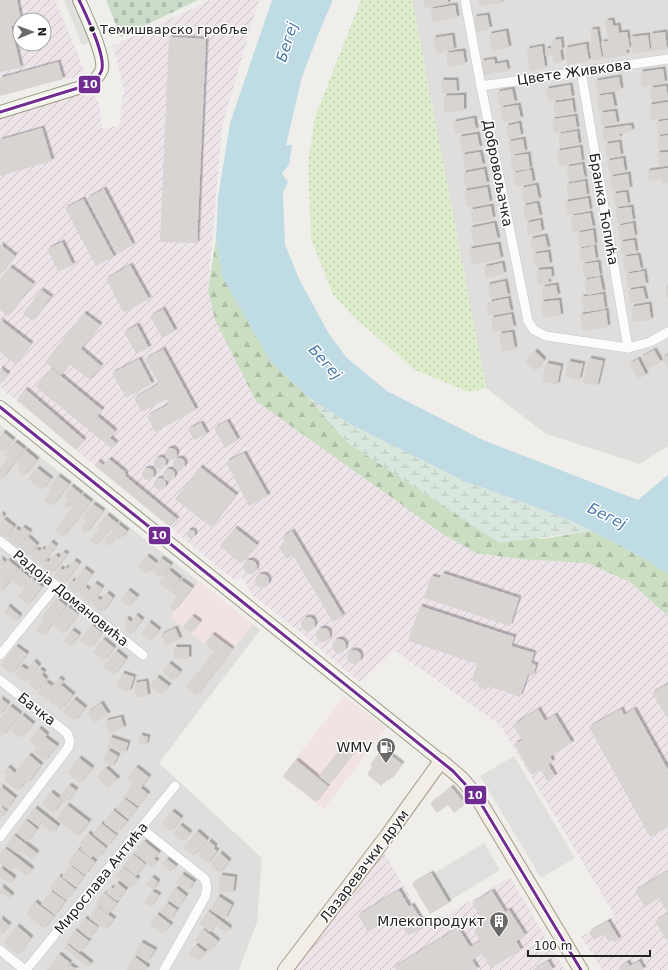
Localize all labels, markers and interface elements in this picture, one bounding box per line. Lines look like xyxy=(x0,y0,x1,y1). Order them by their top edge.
north arrow xyxy=(12,12,52,52)
water label: Бегеј xyxy=(272,19,302,64)
place label: Темишварско гробље xyxy=(99,22,248,37)
marker: Темишварско гробље xyxy=(87,24,97,34)
text: N xyxy=(35,27,48,37)
street label: Цвете Живкова xyxy=(516,56,632,88)
line badge: 10 xyxy=(78,75,101,94)
text: 10 xyxy=(82,78,98,91)
street label: Добровољачка xyxy=(480,118,516,228)
street label: Бранка Ћопића xyxy=(586,152,622,266)
water label: Бегеј xyxy=(305,341,346,384)
water label: Бегеј xyxy=(585,499,630,533)
line badge: 10 xyxy=(148,526,171,545)
text: 10 xyxy=(151,529,167,542)
street label: Радоја Домановића xyxy=(10,547,132,649)
street label: Бачка xyxy=(15,689,59,729)
fuel station icon: WMV xyxy=(375,736,397,764)
place label: WMV xyxy=(337,739,372,755)
line badge: 10 xyxy=(464,785,487,805)
text: 10 xyxy=(467,789,483,802)
street label: Лазаревачки друм xyxy=(316,806,412,926)
street label: Мирослава Антића xyxy=(51,819,151,937)
building icon: Млекопродукт xyxy=(488,910,510,938)
place label: Млекопродукт xyxy=(377,913,485,929)
scale bar xyxy=(528,932,650,958)
text: 100 m xyxy=(534,939,572,953)

